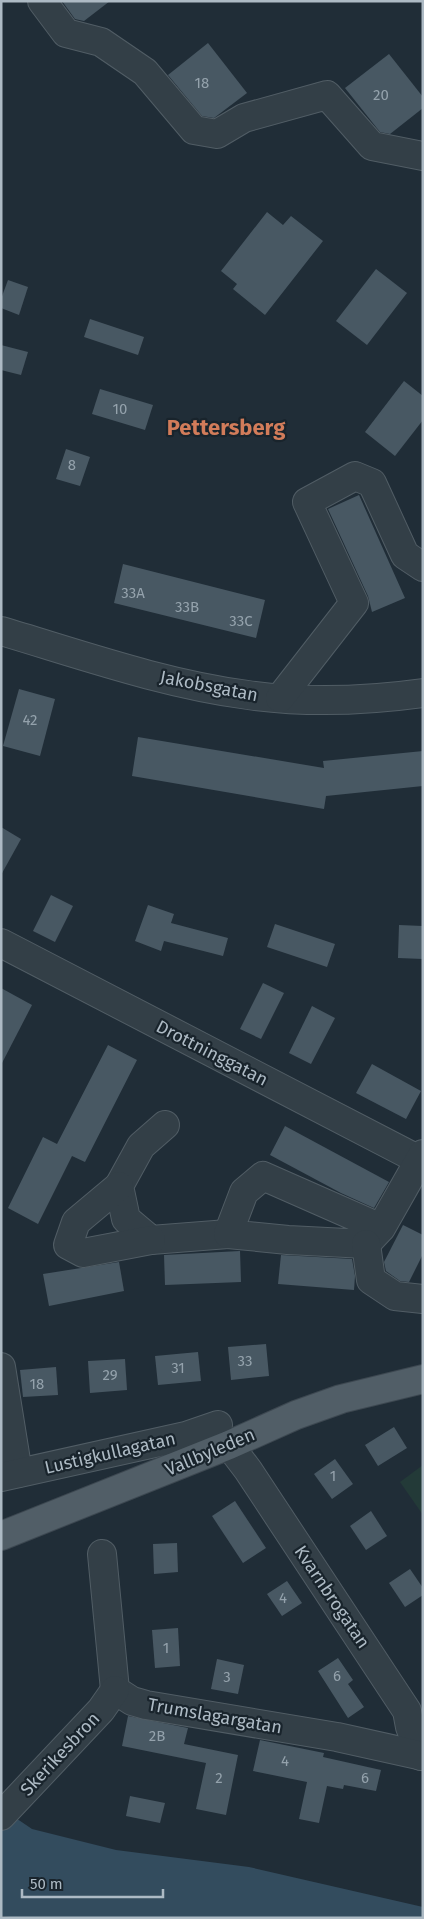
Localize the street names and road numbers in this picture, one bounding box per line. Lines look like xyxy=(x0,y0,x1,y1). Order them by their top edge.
street label: Jakobsgatan xyxy=(158,666,260,706)
street label: Drottninggatan xyxy=(152,1015,272,1091)
street label: Vallbyleden xyxy=(162,1423,258,1481)
street label: Lustigkullagatan xyxy=(42,1427,178,1479)
street label: Kvarnbrogatan xyxy=(289,1541,375,1653)
street label: Trumslagargatan xyxy=(146,1693,284,1739)
street label: Skerikesbron xyxy=(16,1708,104,1800)

